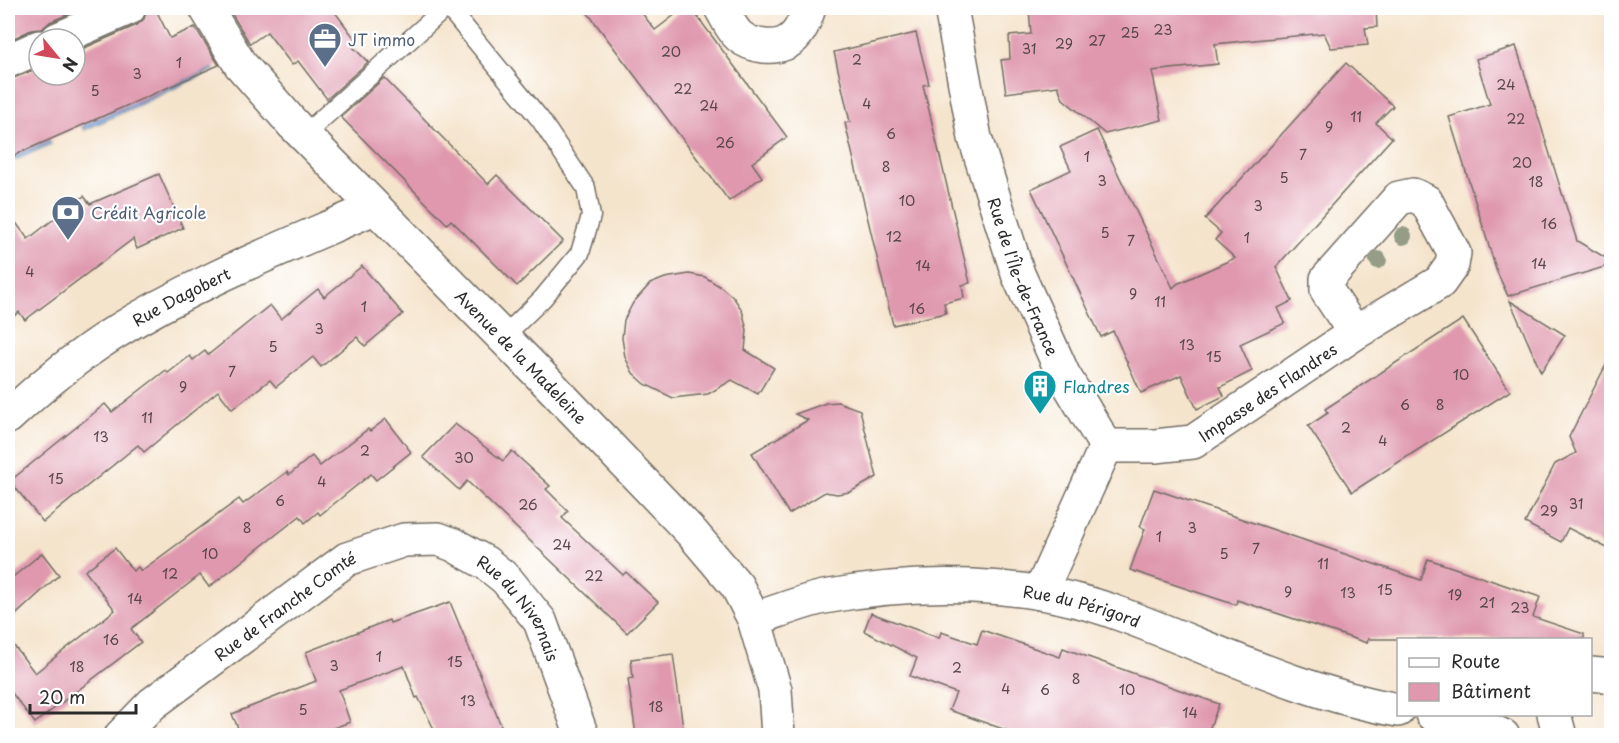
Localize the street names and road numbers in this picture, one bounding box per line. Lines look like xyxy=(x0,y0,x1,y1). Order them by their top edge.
street label: Rue de l'Île-de-France xyxy=(982,194,1065,360)
street label: Rue Dagobert xyxy=(128,261,234,332)
street label: Avenue de la Madeleine xyxy=(450,284,593,429)
street label: Impasse des Flandres xyxy=(1194,337,1341,447)
street label: Rue de Franche Comté xyxy=(209,545,359,666)
street label: Rue du Nivernais xyxy=(473,549,566,664)
street label: Rue du Périgord xyxy=(1021,579,1144,633)

